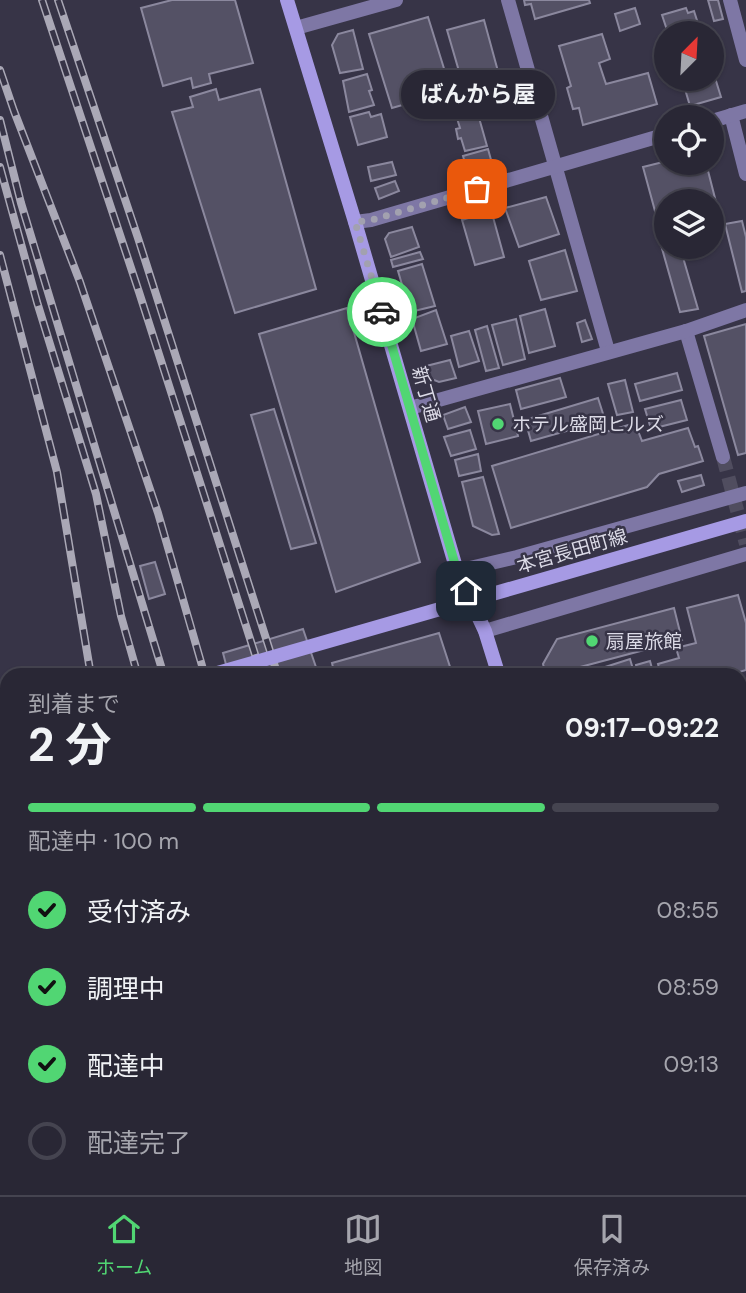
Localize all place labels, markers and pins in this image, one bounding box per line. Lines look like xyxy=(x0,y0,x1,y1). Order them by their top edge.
callout: ばんから屋 xyxy=(400,70,554,119)
pin xyxy=(447,159,507,219)
place label: ホテル盛岡ヒルズ xyxy=(512,412,664,437)
marker: ホテル盛岡ヒルズ xyxy=(490,416,506,432)
pin xyxy=(436,561,496,621)
place label: 扇屋旅館 xyxy=(606,629,682,654)
marker: 扇屋旅館 xyxy=(584,633,600,649)

